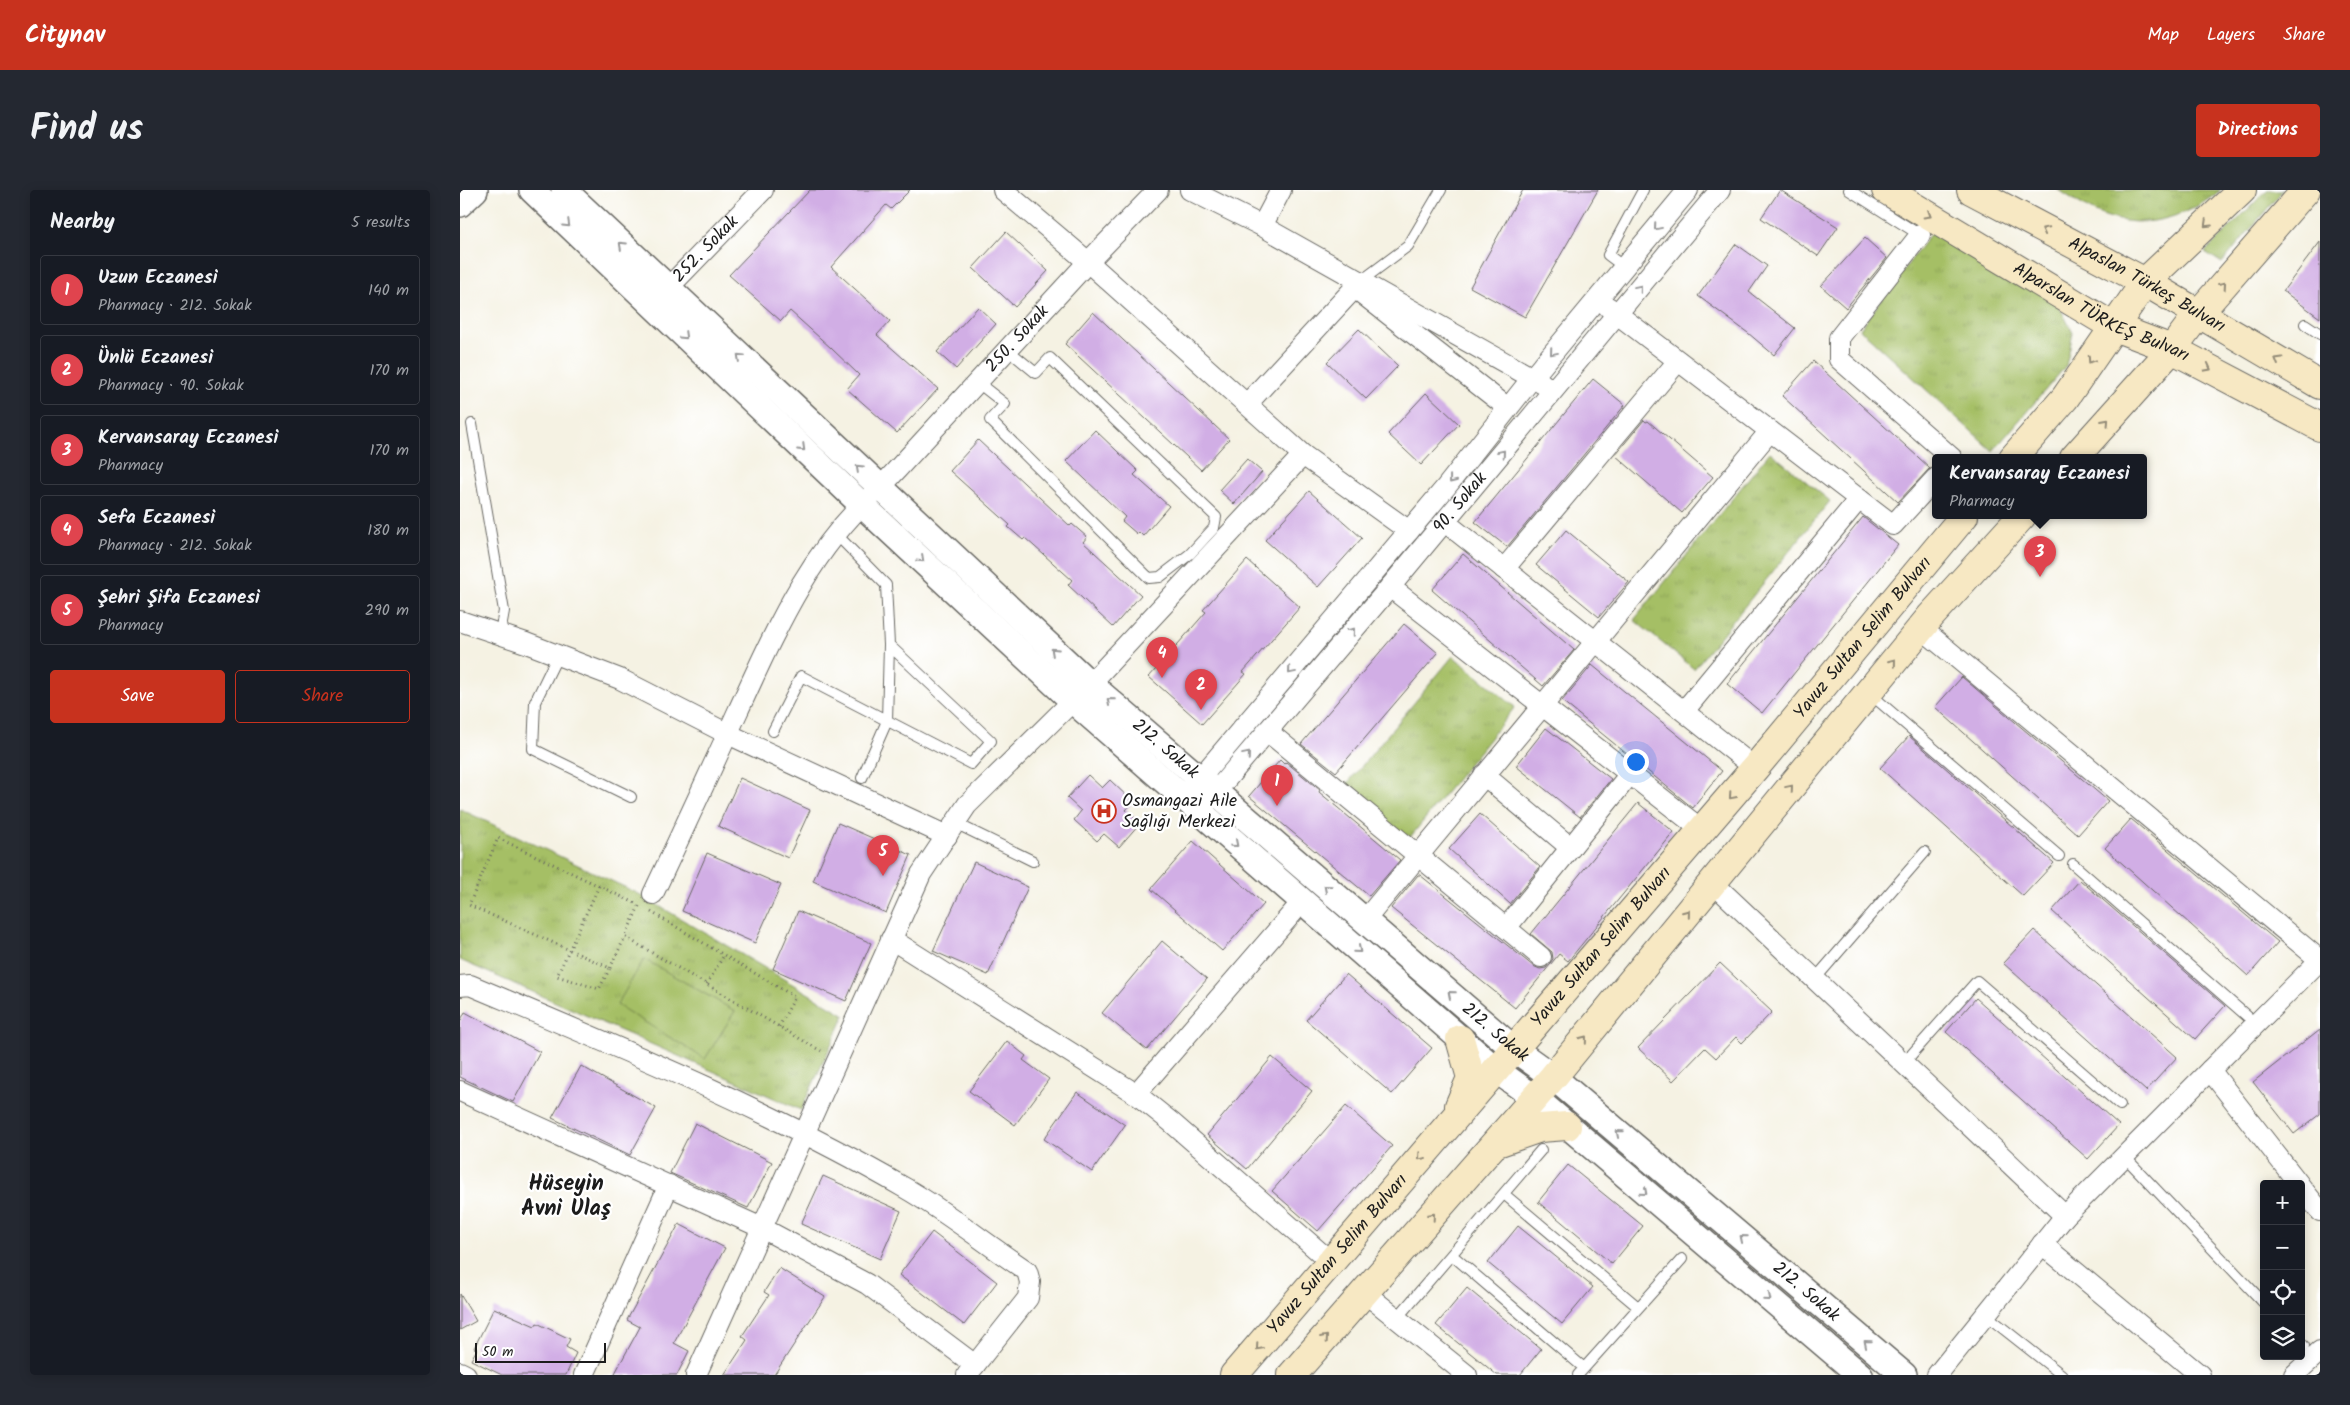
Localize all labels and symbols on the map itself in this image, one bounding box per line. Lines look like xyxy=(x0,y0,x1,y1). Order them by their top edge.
street label: 252. Sokak xyxy=(666,208,746,290)
one-way arrow xyxy=(1922,209,1931,219)
one-way arrow xyxy=(561,218,570,227)
one-way arrow xyxy=(2204,218,2213,227)
one-way arrow xyxy=(1654,222,1663,231)
one-way arrow xyxy=(2041,226,2050,236)
street label: Alpaslan Türkeş Bulvarı xyxy=(2063,229,2231,341)
one-way arrow xyxy=(619,242,628,251)
street label: Alparslan TÜRKEŞ Bulvarı xyxy=(2007,255,2195,370)
one-way arrow xyxy=(2217,282,2226,291)
one-way arrow xyxy=(1633,284,1642,293)
street label: 250. Sokak xyxy=(978,298,1057,380)
one-way arrow xyxy=(679,330,688,339)
one-way arrow xyxy=(1550,347,1559,356)
one-way arrow xyxy=(737,354,746,363)
one-way arrow xyxy=(2088,354,2097,364)
one-way arrow xyxy=(2275,357,2284,367)
one-way arrow xyxy=(2203,362,2212,372)
one-way arrow xyxy=(2100,419,2109,428)
one-way arrow xyxy=(797,442,806,451)
one-way arrow xyxy=(1496,450,1504,459)
one-way arrow xyxy=(855,465,864,474)
street label: 90. Sokak xyxy=(1426,465,1495,540)
one-way arrow xyxy=(1450,474,1458,483)
pin: 3 xyxy=(2024,536,2056,577)
street label: Yavuz Sultan Selim Bulvarı xyxy=(1787,550,1939,726)
one-way arrow xyxy=(915,553,924,562)
one-way arrow xyxy=(1347,628,1355,637)
pin: 4 xyxy=(1146,637,1178,678)
one-way arrow xyxy=(1051,648,1060,657)
one-way arrow xyxy=(1888,659,1897,668)
one-way arrow xyxy=(1289,665,1297,674)
pin: 2 xyxy=(1185,669,1217,710)
one-way arrow xyxy=(1107,699,1116,707)
street label: 212. Sokak xyxy=(1125,711,1206,787)
your location xyxy=(1623,749,1649,775)
one-way arrow xyxy=(1241,752,1250,761)
pin: 1 xyxy=(1261,765,1293,806)
one-way arrow xyxy=(1784,785,1792,794)
place label: Osmangazi Aile Sağlığı Merkezi xyxy=(1122,787,1237,837)
one-way arrow xyxy=(1728,790,1737,799)
hospital icon: Osmangazi Aile Sağlığı Merkezi xyxy=(1091,798,1117,824)
pin: 5 xyxy=(867,835,899,876)
one-way arrow xyxy=(1230,838,1239,847)
street label: Yavuz Sultan Selim Bulvarı xyxy=(1524,860,1679,1034)
one-way arrow xyxy=(1324,885,1333,894)
one-way arrow xyxy=(1681,910,1689,919)
one-way arrow xyxy=(1352,945,1361,953)
one-way arrow xyxy=(1447,991,1456,1000)
street label: 212. Sokak xyxy=(1455,995,1536,1070)
one-way arrow xyxy=(1578,1036,1586,1045)
one-way arrow xyxy=(1616,1130,1625,1139)
one-way arrow xyxy=(1419,1151,1427,1160)
district label: Hüseyin Avni Ulaş xyxy=(521,1167,612,1227)
street label: Yavuz Sultan Selim Bulvarı xyxy=(1260,1167,1415,1341)
one-way arrow xyxy=(1638,1186,1647,1195)
one-way arrow xyxy=(1426,1213,1435,1222)
one-way arrow xyxy=(1740,1235,1749,1244)
street label: 212. Sokak xyxy=(1766,1255,1847,1329)
one-way arrow xyxy=(1762,1292,1771,1301)
one-way arrow xyxy=(1319,1335,1328,1344)
scale bar xyxy=(475,1340,606,1363)
one-way arrow xyxy=(1864,1340,1873,1349)
one-way arrow xyxy=(1255,1341,1264,1350)

